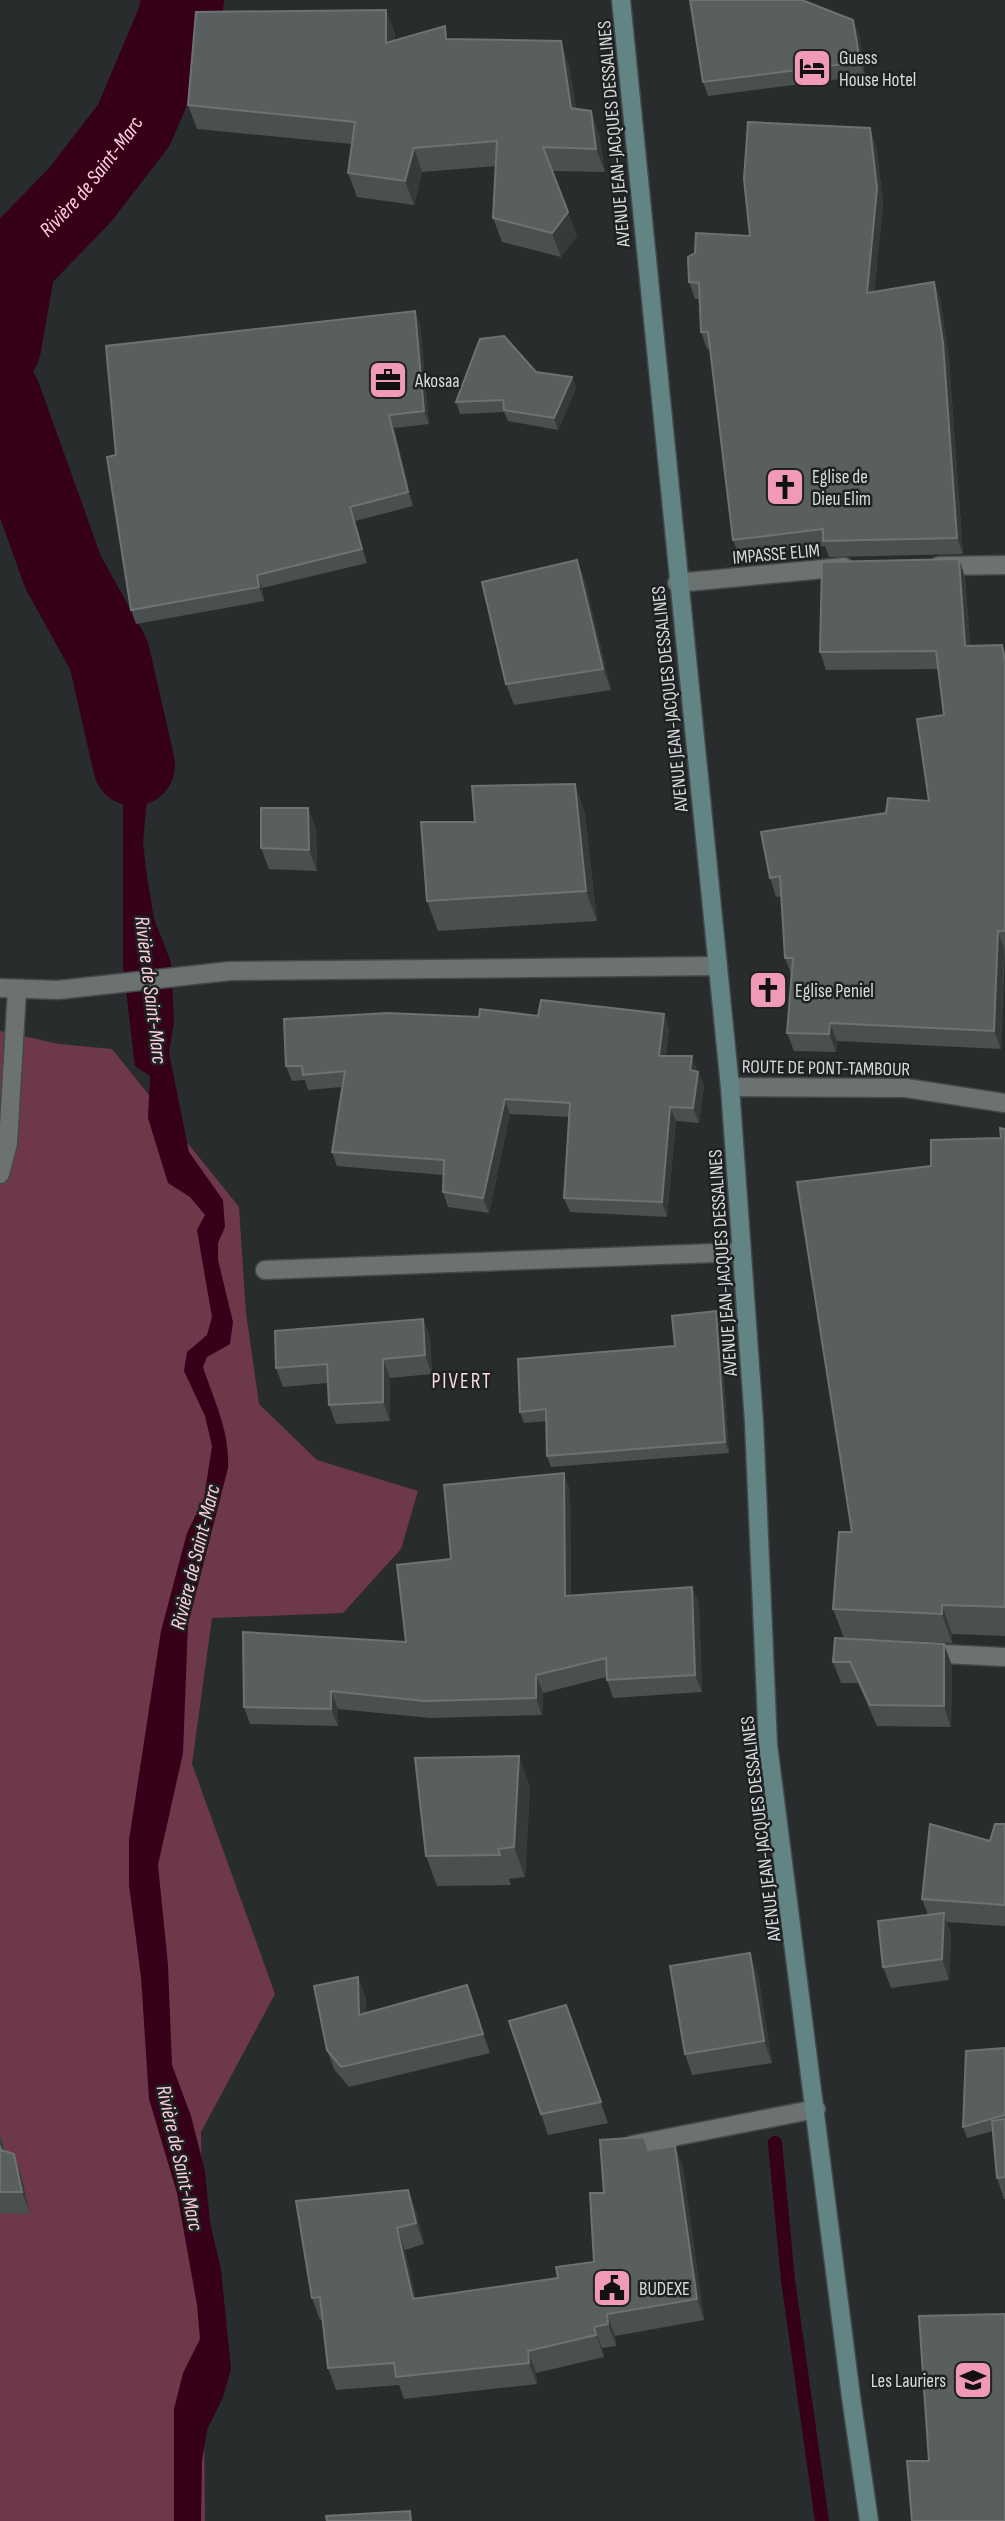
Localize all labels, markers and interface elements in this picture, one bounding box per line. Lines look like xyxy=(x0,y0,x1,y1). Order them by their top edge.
street label: AVENUE JEAN-JACQUES DESSALINES xyxy=(593,20,636,249)
hotel icon: Guess House Hotel xyxy=(791,47,833,89)
place label: Guess House Hotel xyxy=(839,47,916,92)
water label: Rivière de Saint-Marc xyxy=(34,113,149,242)
office icon: Akosaa xyxy=(367,359,409,401)
place label: Akosaa xyxy=(414,370,460,393)
church icon: Eglise de Dieu Elim xyxy=(764,466,806,508)
place label: Eglise de Dieu Elim xyxy=(812,466,871,511)
street label: IMPASSE ELIM xyxy=(731,539,821,570)
street label: AVENUE JEAN-JACQUES DESSALINES xyxy=(647,585,694,814)
water label: Rivière de Saint-Marc xyxy=(129,915,172,1066)
church icon: Eglise Peniel xyxy=(747,969,789,1011)
place label: Eglise Peniel xyxy=(795,980,874,1003)
street label: ROUTE DE PONT-TAMBOUR xyxy=(742,1056,911,1081)
street label: AVENUE JEAN-JACQUES DESSALINES xyxy=(704,1149,743,1378)
district label: PIVERT xyxy=(431,1369,493,1394)
water label: Rivière de Saint-Marc xyxy=(165,1481,226,1632)
street label: AVENUE JEAN-JACQUES DESSALINES xyxy=(736,1715,787,1944)
water label: Rivière de Saint-Marc xyxy=(151,2083,209,2234)
public building icon: BUDEXE xyxy=(591,2267,633,2309)
place label: BUDEXE xyxy=(639,2278,690,2301)
school or university icon: Les Lauriers xyxy=(952,2359,994,2401)
place label: Les Lauriers xyxy=(871,2370,946,2393)

